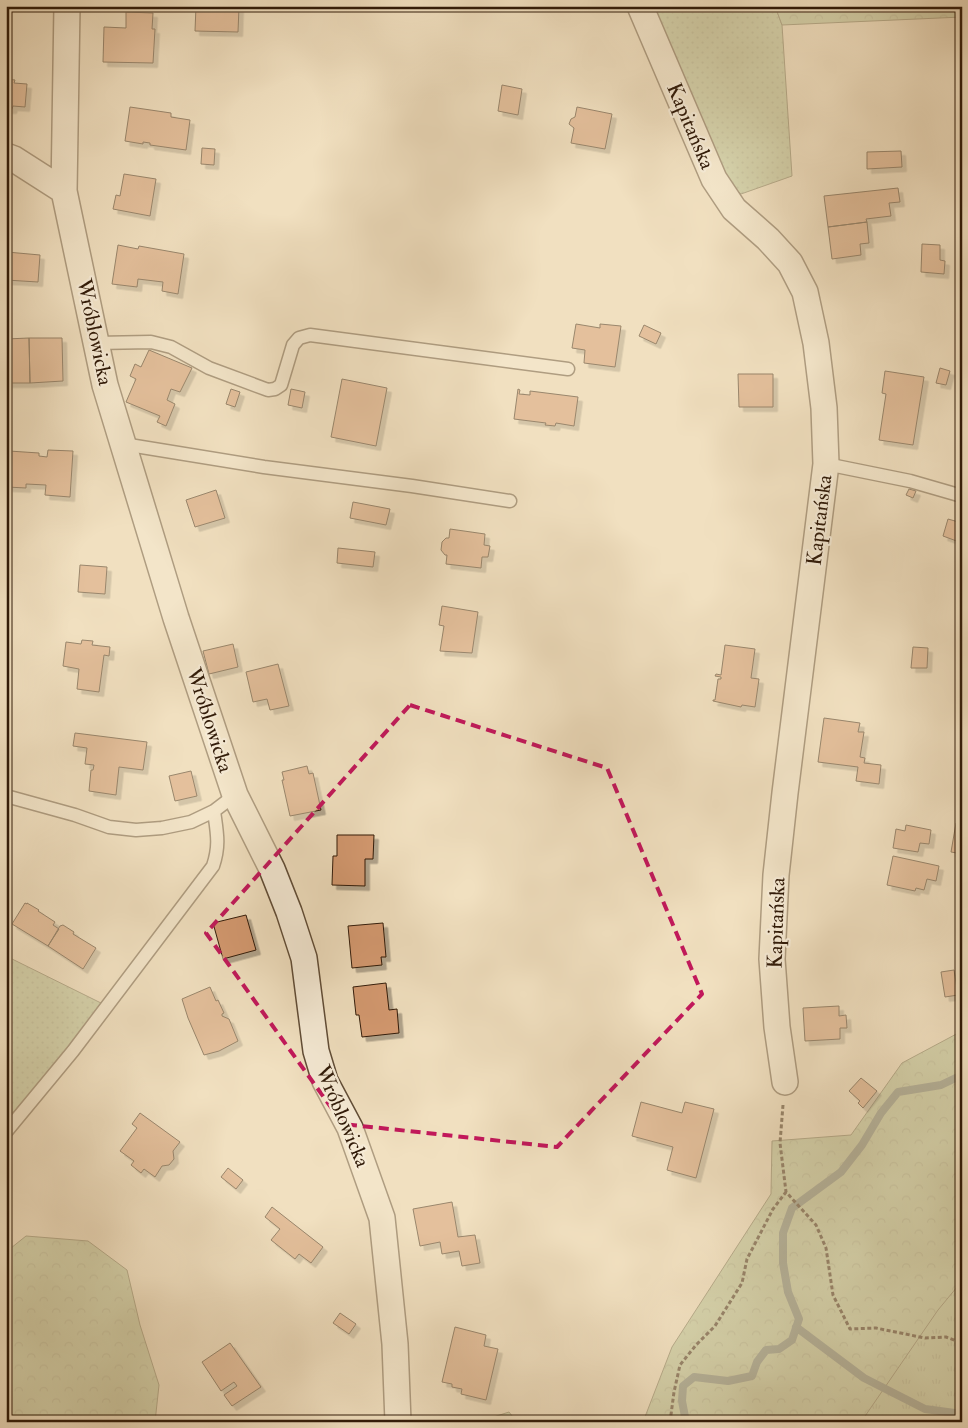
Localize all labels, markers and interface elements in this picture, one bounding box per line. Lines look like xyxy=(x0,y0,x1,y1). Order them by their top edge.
street label: Kapitańska xyxy=(660,79,721,174)
street label: Wróblowicka xyxy=(70,275,119,388)
street label: Kapitańska xyxy=(801,473,839,567)
street label: Wróblowicka xyxy=(180,664,239,776)
street label: Kapitańska xyxy=(761,877,792,969)
street label: Wróblowicka xyxy=(309,1060,376,1172)

